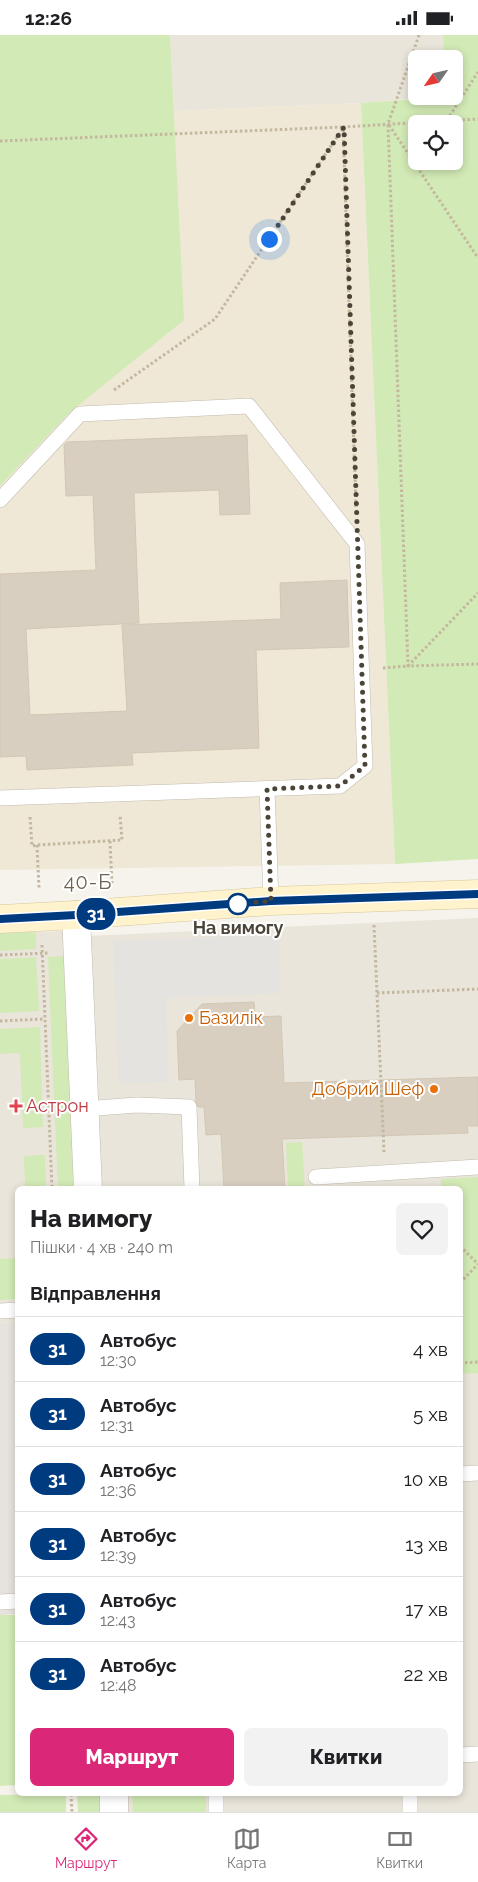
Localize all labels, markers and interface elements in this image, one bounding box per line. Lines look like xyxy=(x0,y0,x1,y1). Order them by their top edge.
text: 12:26 xyxy=(25,7,72,29)
north arrow xyxy=(408,50,462,105)
map controls xyxy=(408,50,463,170)
button: locate xyxy=(408,115,463,170)
your location xyxy=(257,227,282,252)
district label: 40-Б xyxy=(64,870,112,894)
marker: На вимогу xyxy=(227,893,249,915)
line badge: 31 xyxy=(74,898,118,930)
text: 31 xyxy=(87,903,105,924)
place label: На вимогу xyxy=(193,917,283,938)
place label: Базилік xyxy=(199,1007,263,1028)
marker: Базилік xyxy=(183,1012,195,1024)
place label: Добрий Шеф xyxy=(312,1078,424,1099)
marker: Добрий Шеф xyxy=(428,1083,440,1095)
place label: Астрон xyxy=(26,1095,89,1116)
marker: Астрон xyxy=(10,1100,22,1112)
button: heart xyxy=(396,1203,448,1255)
text: На вимогу xyxy=(30,1204,152,1233)
text: Пішки · 4 хв · 240 m xyxy=(30,1238,173,1257)
text: Відправлення xyxy=(30,1282,161,1304)
text: Автобус xyxy=(100,1329,177,1351)
text: 31 xyxy=(48,1338,67,1359)
text: 4 хв xyxy=(413,1338,448,1360)
text: 12:30 xyxy=(100,1351,137,1370)
text: Автобус xyxy=(100,1394,177,1416)
text: 31 xyxy=(48,1403,67,1424)
text: 5 хв xyxy=(413,1403,448,1425)
text: 12:31 xyxy=(100,1416,134,1435)
text: Автобус xyxy=(100,1459,177,1481)
text: 31 xyxy=(48,1468,67,1489)
text: 10 хв xyxy=(404,1468,448,1490)
text: 12:36 xyxy=(100,1481,136,1500)
text: Автобус xyxy=(100,1524,177,1546)
text: 31 xyxy=(48,1533,67,1554)
text: 13 хв xyxy=(405,1533,448,1555)
text: 12:39 xyxy=(100,1546,136,1565)
text: Автобус xyxy=(100,1589,177,1611)
text: 31 xyxy=(48,1598,67,1619)
text: 17 хв xyxy=(405,1598,448,1620)
text: 12:43 xyxy=(100,1611,135,1630)
text: Автобус xyxy=(100,1654,177,1676)
text: 31 xyxy=(48,1663,67,1684)
text: 22 хв xyxy=(404,1663,448,1685)
text: 12:48 xyxy=(100,1676,136,1695)
button: Маршрут xyxy=(30,1728,234,1786)
button: Квитки xyxy=(244,1728,448,1786)
tab: Маршрут xyxy=(55,1825,117,1871)
tab: Карта xyxy=(227,1825,266,1871)
tab: Квитки xyxy=(376,1825,423,1871)

